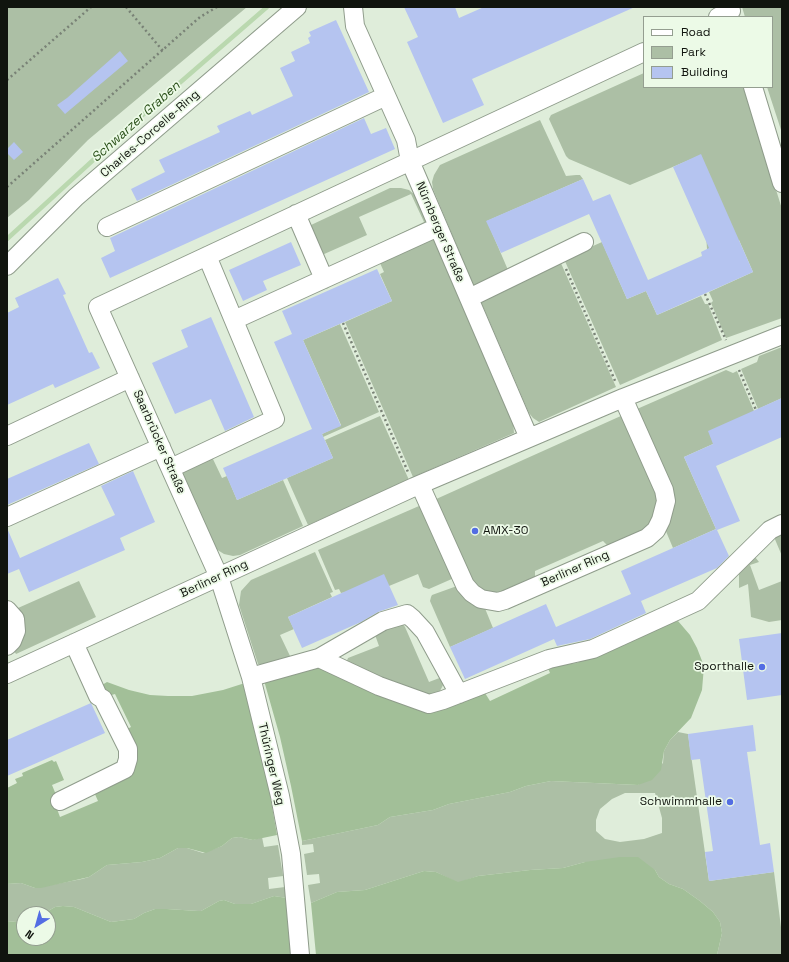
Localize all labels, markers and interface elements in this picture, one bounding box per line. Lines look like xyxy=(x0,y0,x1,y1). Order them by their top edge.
legend xyxy=(643,16,773,88)
text: Road xyxy=(681,24,710,40)
text: Park xyxy=(681,44,706,60)
text: Building xyxy=(681,64,728,80)
water label: Schwarzer Graben xyxy=(89,78,183,166)
street label: Charles-Corcelle-Ring xyxy=(98,87,202,181)
street label: Nürnberger Straße xyxy=(412,180,468,284)
street label: Saarbrücker Straße xyxy=(130,388,188,496)
place label: AMX-30 xyxy=(483,524,528,538)
marker: AMX-30 xyxy=(470,526,480,536)
street label: Berliner Ring xyxy=(539,548,611,590)
street label: Berliner Ring xyxy=(178,557,250,601)
place label: Sporthalle xyxy=(694,660,754,674)
marker: Sporthalle xyxy=(757,662,767,672)
street label: Thüringer Weg xyxy=(255,721,287,807)
place label: Schwimmhalle xyxy=(640,795,722,809)
marker: Schwimmhalle xyxy=(725,797,735,807)
north arrow xyxy=(16,906,56,946)
text: N xyxy=(22,927,37,943)

